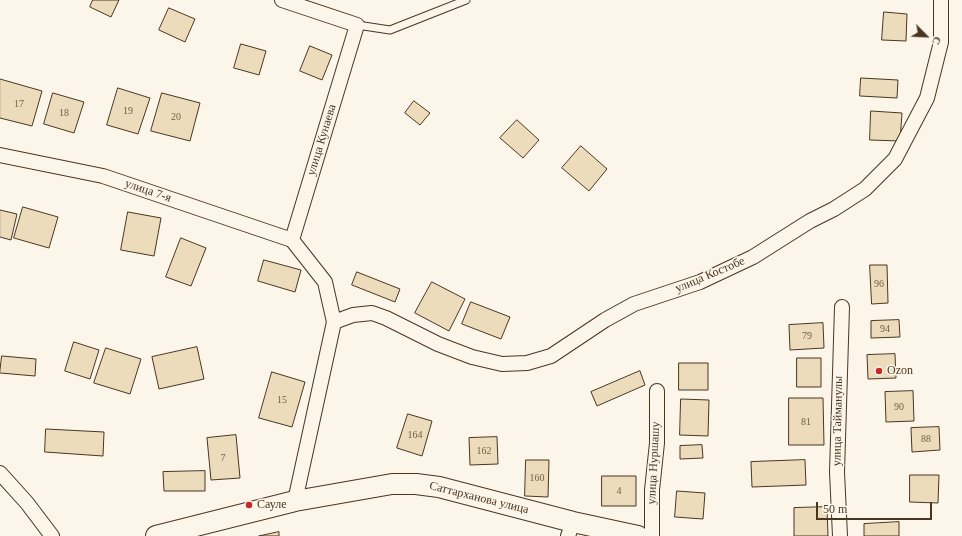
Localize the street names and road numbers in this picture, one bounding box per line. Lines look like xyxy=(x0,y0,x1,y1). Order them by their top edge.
street label: улица Кунаева xyxy=(304,103,340,177)
street label: улица 7-я xyxy=(123,176,173,206)
street label: улица Костобе xyxy=(673,254,747,296)
street label: улица Тайманулы xyxy=(830,376,846,466)
street label: улица Нуршашу xyxy=(645,421,663,505)
street label: Саттарханова улица xyxy=(428,479,530,517)

